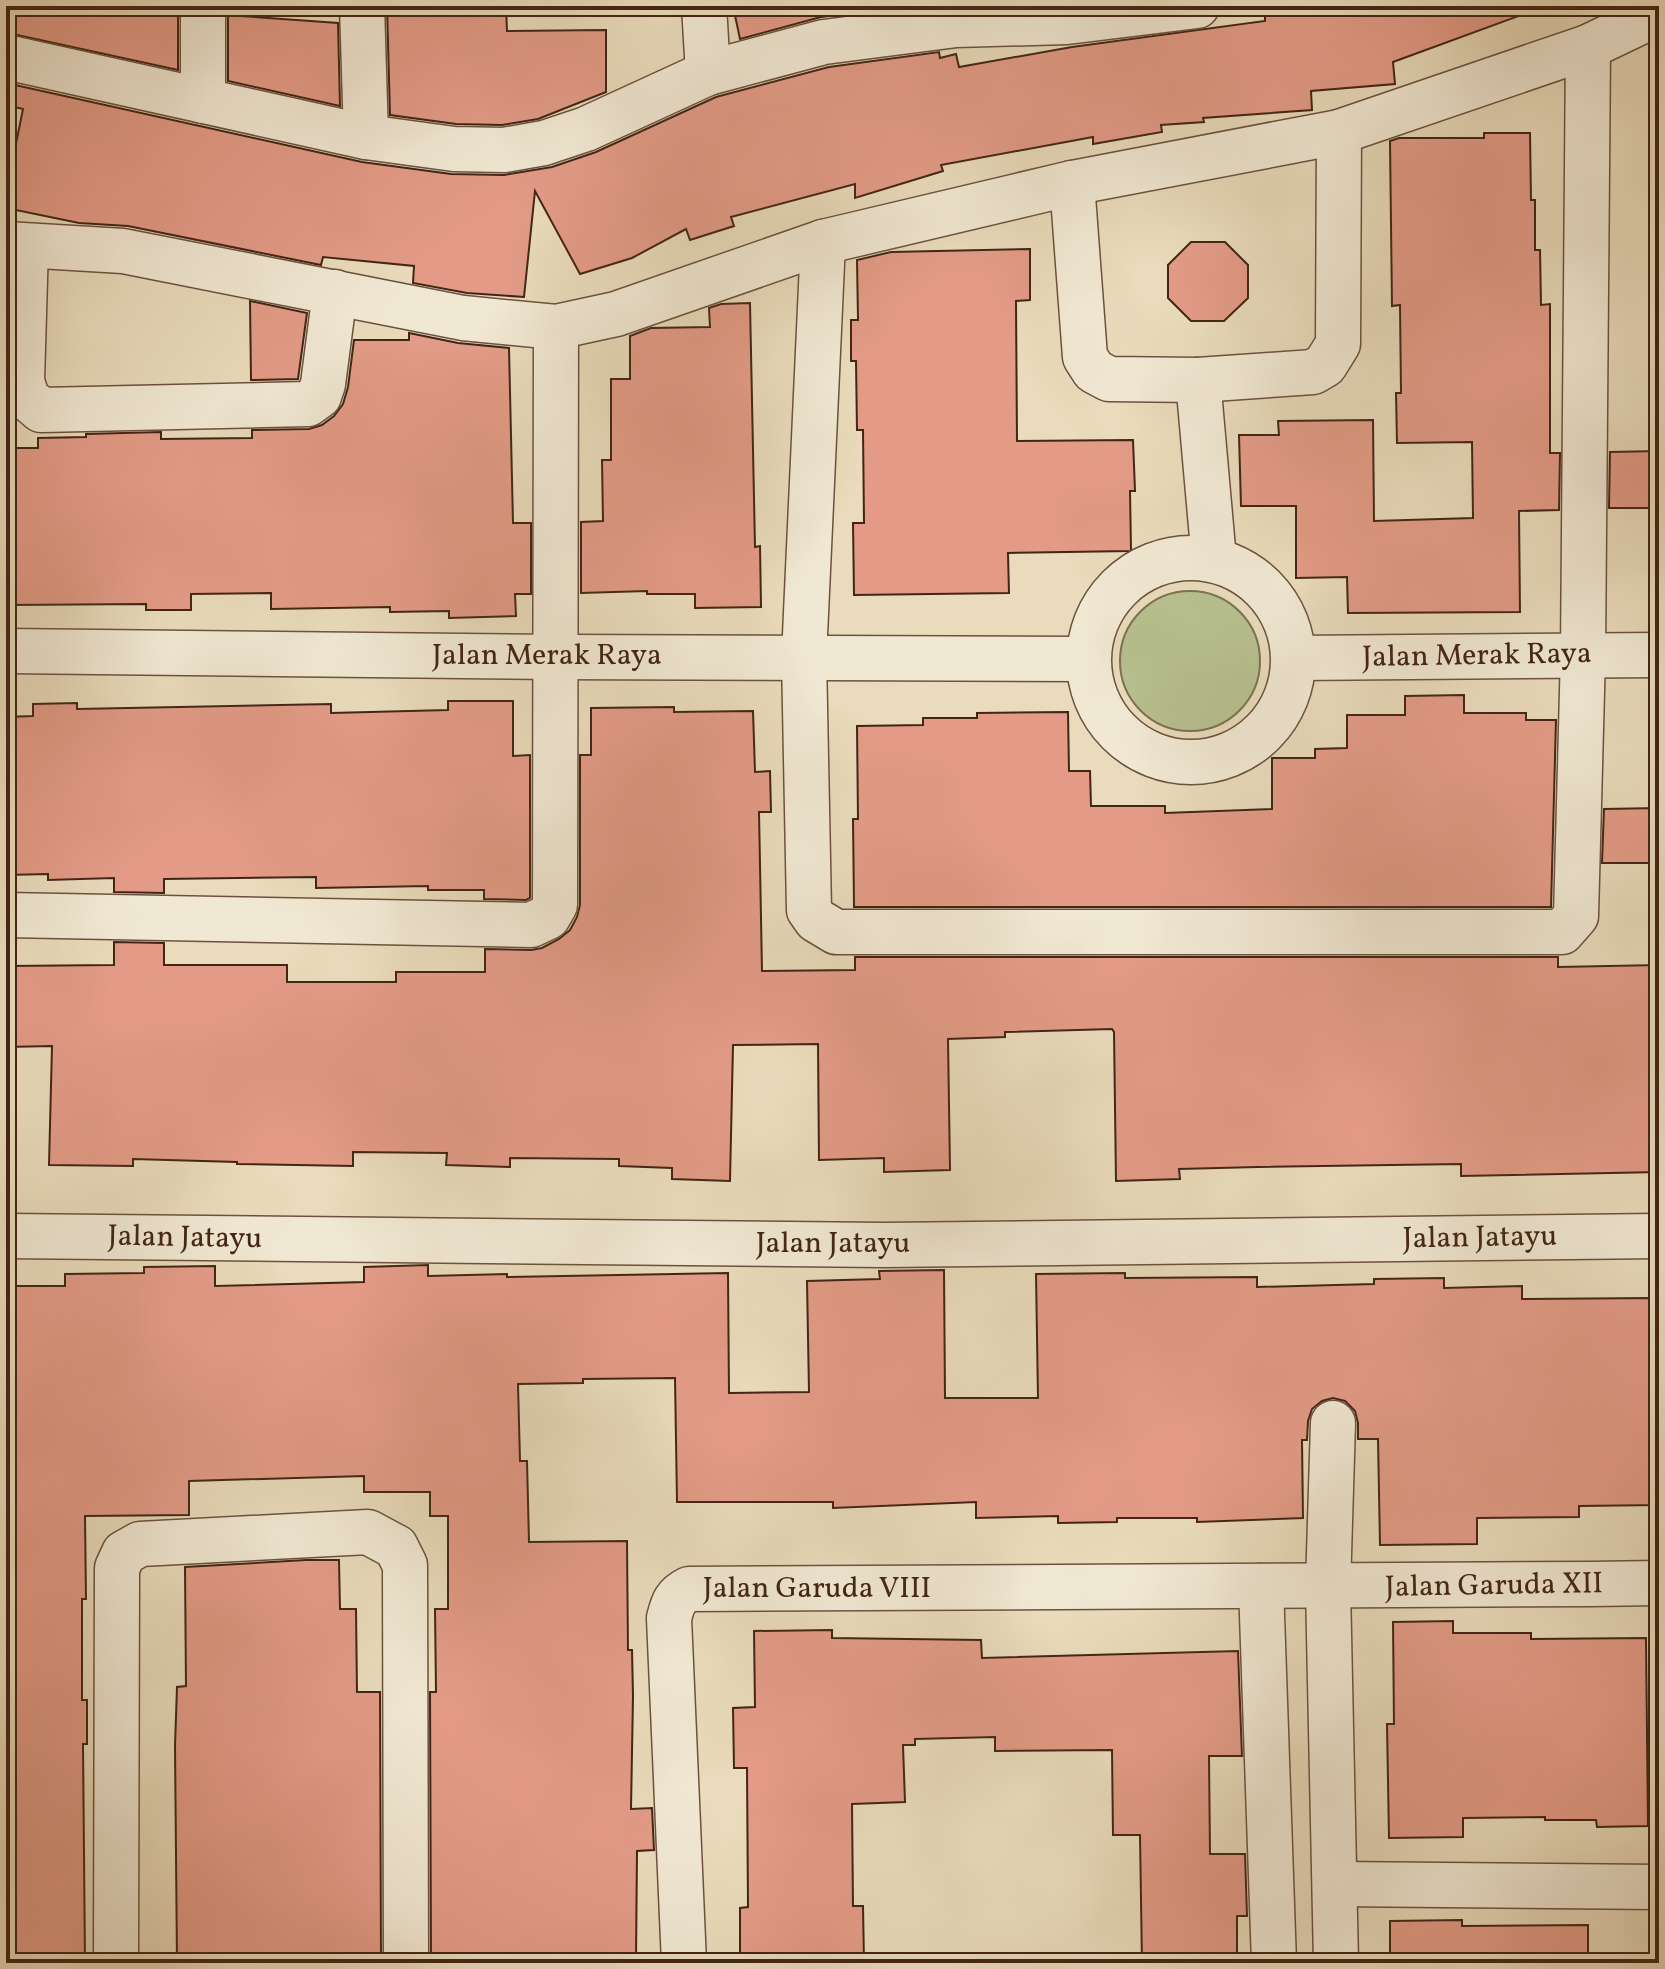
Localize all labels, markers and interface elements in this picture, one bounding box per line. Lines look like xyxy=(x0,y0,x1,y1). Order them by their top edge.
street label: Jalan Merak Raya xyxy=(1362,633,1592,679)
street label: Jalan Merak Raya xyxy=(432,635,662,677)
street label: Jalan Jatayu xyxy=(107,1216,263,1260)
street label: Jalan Jatayu xyxy=(1402,1216,1558,1260)
street label: Jalan Jatayu xyxy=(756,1223,910,1265)
street label: Jalan Garuda XII xyxy=(1385,1563,1603,1609)
street label: Jalan Garuda VIII xyxy=(703,1568,931,1610)

